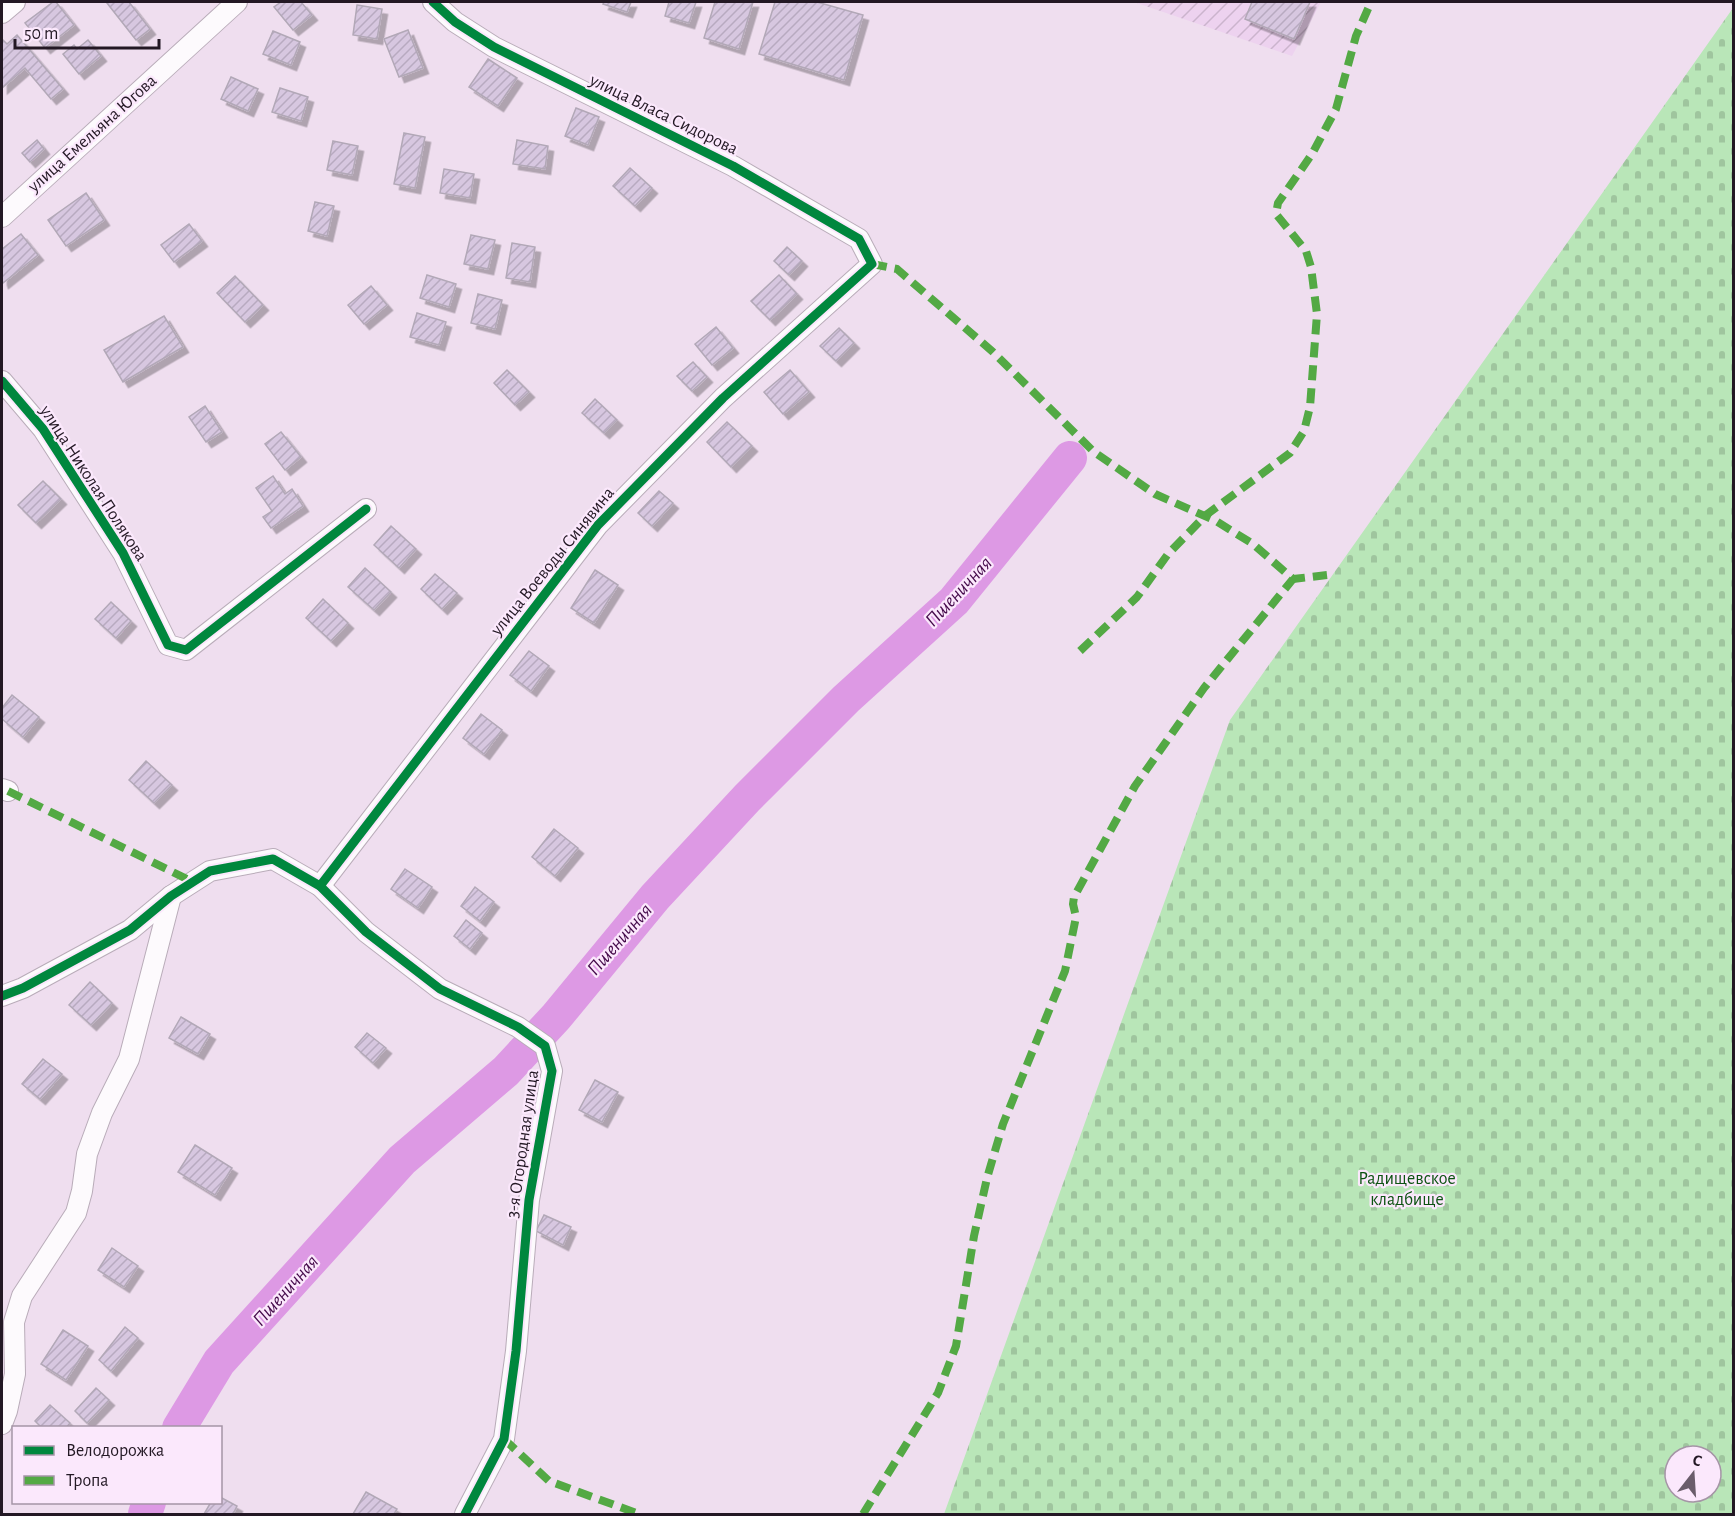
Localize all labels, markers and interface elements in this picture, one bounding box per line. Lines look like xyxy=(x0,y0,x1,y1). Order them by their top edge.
scale bar xyxy=(15,12,159,50)
text: 50 m xyxy=(24,25,58,43)
street label: улица Власа Сидорова xyxy=(586,71,740,159)
street label: улица Емельяна Югова xyxy=(24,72,160,197)
street label: улица Николая Полякова xyxy=(36,402,150,565)
street label: улица Воеводы Синявина xyxy=(487,484,618,640)
water label: Пшеничная xyxy=(922,553,996,630)
water label: Пшеничная xyxy=(584,900,656,979)
street label: 3-я Огородная улица xyxy=(504,1069,542,1219)
park label: Радищевское кладбище xyxy=(1358,1170,1456,1209)
water label: Пшеничная xyxy=(249,1251,322,1330)
legend xyxy=(12,1426,222,1504)
text: Велодорожка xyxy=(66,1442,164,1460)
north arrow xyxy=(1663,1444,1723,1504)
text: С xyxy=(1691,1452,1704,1470)
text: Тропа xyxy=(66,1472,109,1490)

